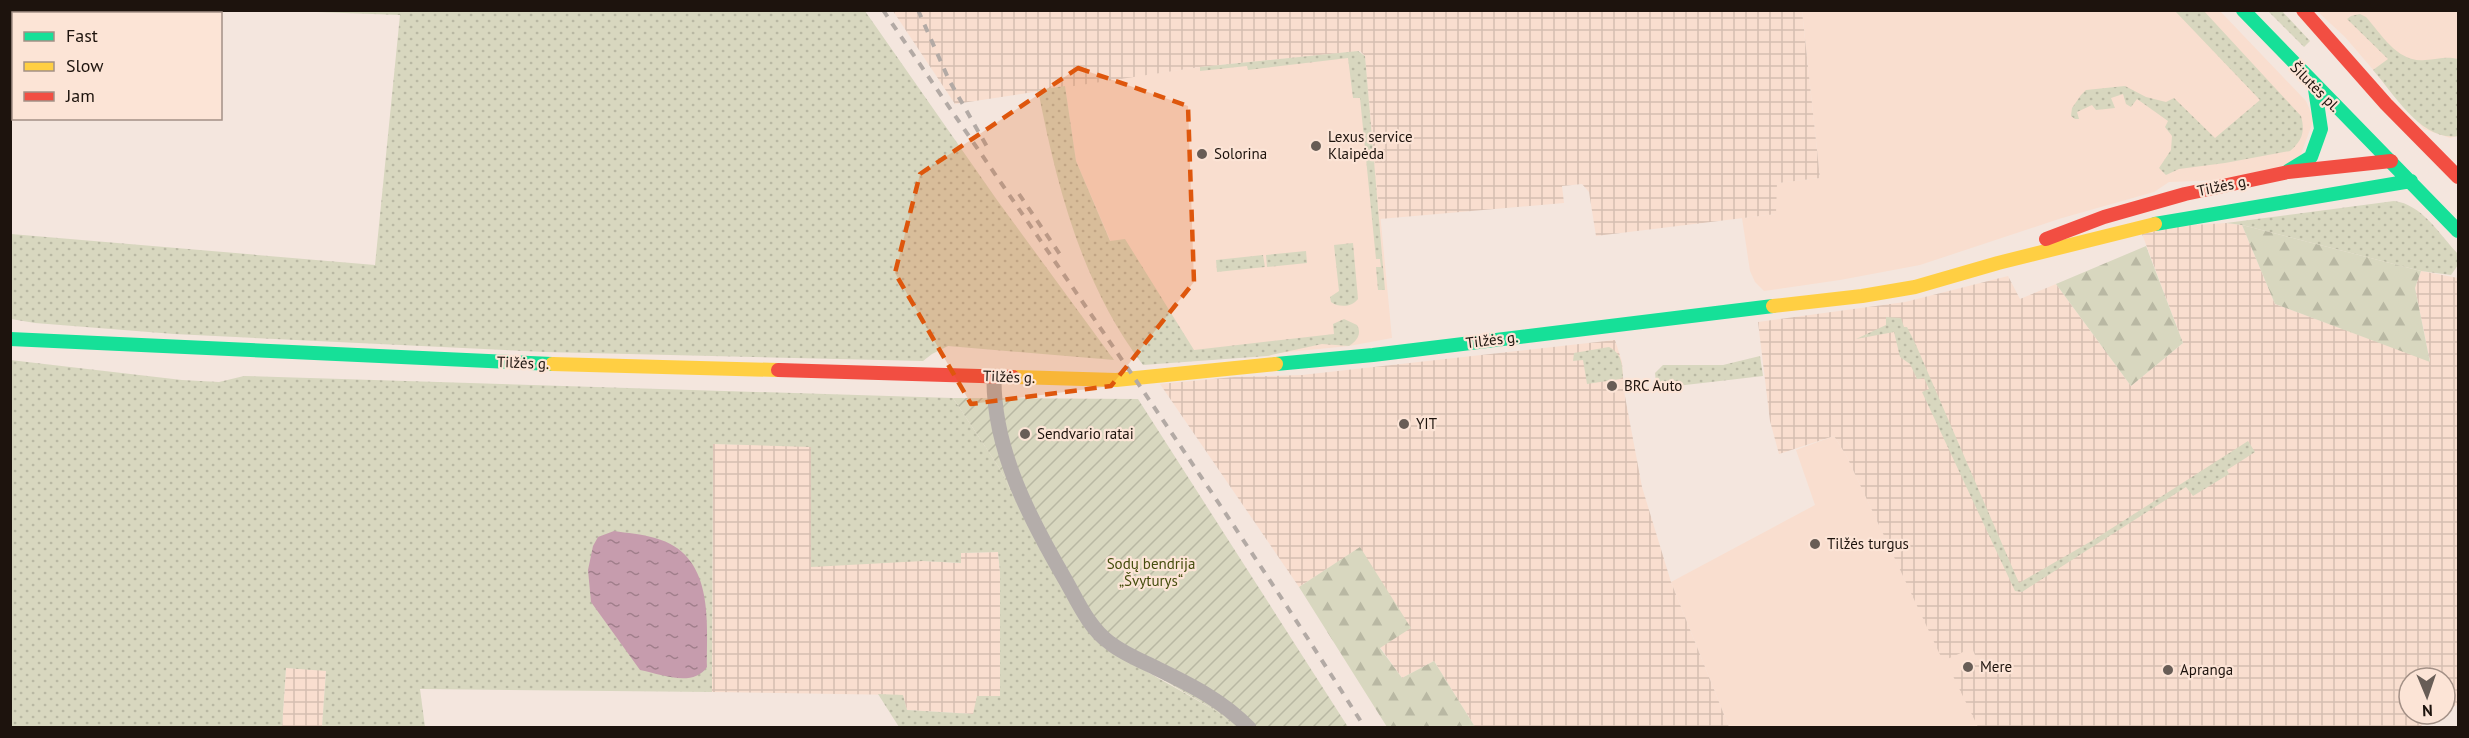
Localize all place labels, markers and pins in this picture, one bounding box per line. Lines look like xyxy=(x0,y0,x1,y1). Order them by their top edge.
place label: Lexus service Klaipėda xyxy=(1328,127,1413,163)
marker: Lexus service Klaipėda xyxy=(1309,139,1323,153)
place label: Solorina xyxy=(1214,144,1267,163)
marker: Solorina xyxy=(1195,147,1209,161)
place label: BRC Auto xyxy=(1624,376,1682,395)
marker: BRC Auto xyxy=(1605,379,1619,393)
place label: YIT xyxy=(1416,414,1438,433)
marker: YIT xyxy=(1397,417,1411,431)
place label: Sendvario ratai xyxy=(1037,424,1134,443)
marker: Sendvario ratai xyxy=(1018,427,1032,441)
place label: Tilžės turgus xyxy=(1827,534,1909,553)
marker: Tilžės turgus xyxy=(1808,537,1822,551)
place label: Mere xyxy=(1980,657,2012,676)
marker: Mere xyxy=(1961,660,1975,674)
place label: Apranga xyxy=(2180,660,2233,679)
marker: Apranga xyxy=(2161,663,2175,677)

